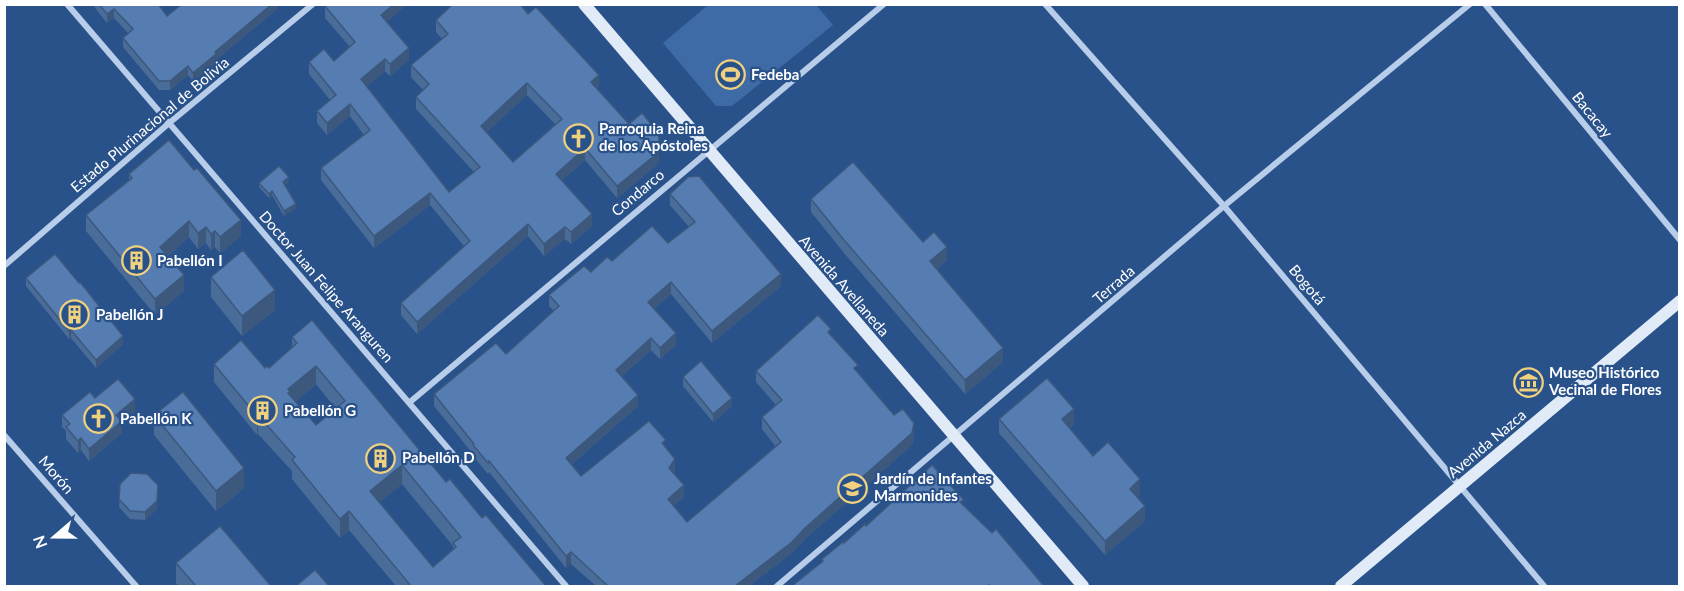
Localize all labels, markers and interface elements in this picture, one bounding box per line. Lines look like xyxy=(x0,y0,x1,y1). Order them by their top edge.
street label: Estado Plurinacional de Bolivia xyxy=(67,53,232,196)
sports icon: Fedeba xyxy=(714,59,746,91)
place label: Fedeba xyxy=(751,65,799,83)
street label: Bacacay xyxy=(1569,88,1617,141)
place label: Parroquia Reina de los Apóstoles xyxy=(599,119,708,154)
church icon: Parroquia Reina de los Apóstoles xyxy=(562,122,594,154)
street label: Condarco xyxy=(607,165,667,219)
street label: Doctor Juan Felipe Aranguren xyxy=(256,207,398,366)
street label: Avenida Avellaneda xyxy=(796,231,893,339)
building icon: Pabellón I xyxy=(120,245,152,277)
place label: Pabellón I xyxy=(157,251,223,269)
street label: Terrada xyxy=(1089,261,1138,307)
street label: Bogotá xyxy=(1286,261,1330,308)
building icon: Pabellón J xyxy=(59,299,91,331)
place label: Pabellón J xyxy=(96,305,163,323)
place label: Museo Histórico Vecinal de Flores xyxy=(1548,363,1662,398)
museum icon: Museo Histórico Vecinal de Flores xyxy=(1512,366,1544,398)
building icon: Pabellón G xyxy=(247,395,279,427)
place label: Pabellón G xyxy=(284,401,356,419)
church icon: Pabellón K xyxy=(83,403,115,435)
street label: Avenida Nazca xyxy=(1444,405,1529,481)
place label: Pabellón K xyxy=(120,409,192,427)
building icon: Pabellón D xyxy=(365,442,397,474)
place label: Pabellón D xyxy=(402,448,475,466)
street label: Morón xyxy=(35,452,78,497)
place label: Jardín de Infantes Marmonides xyxy=(874,469,992,504)
school or university icon: Jardín de Infantes Marmonides xyxy=(837,472,869,504)
north arrow xyxy=(24,507,84,567)
text: N xyxy=(28,533,50,551)

